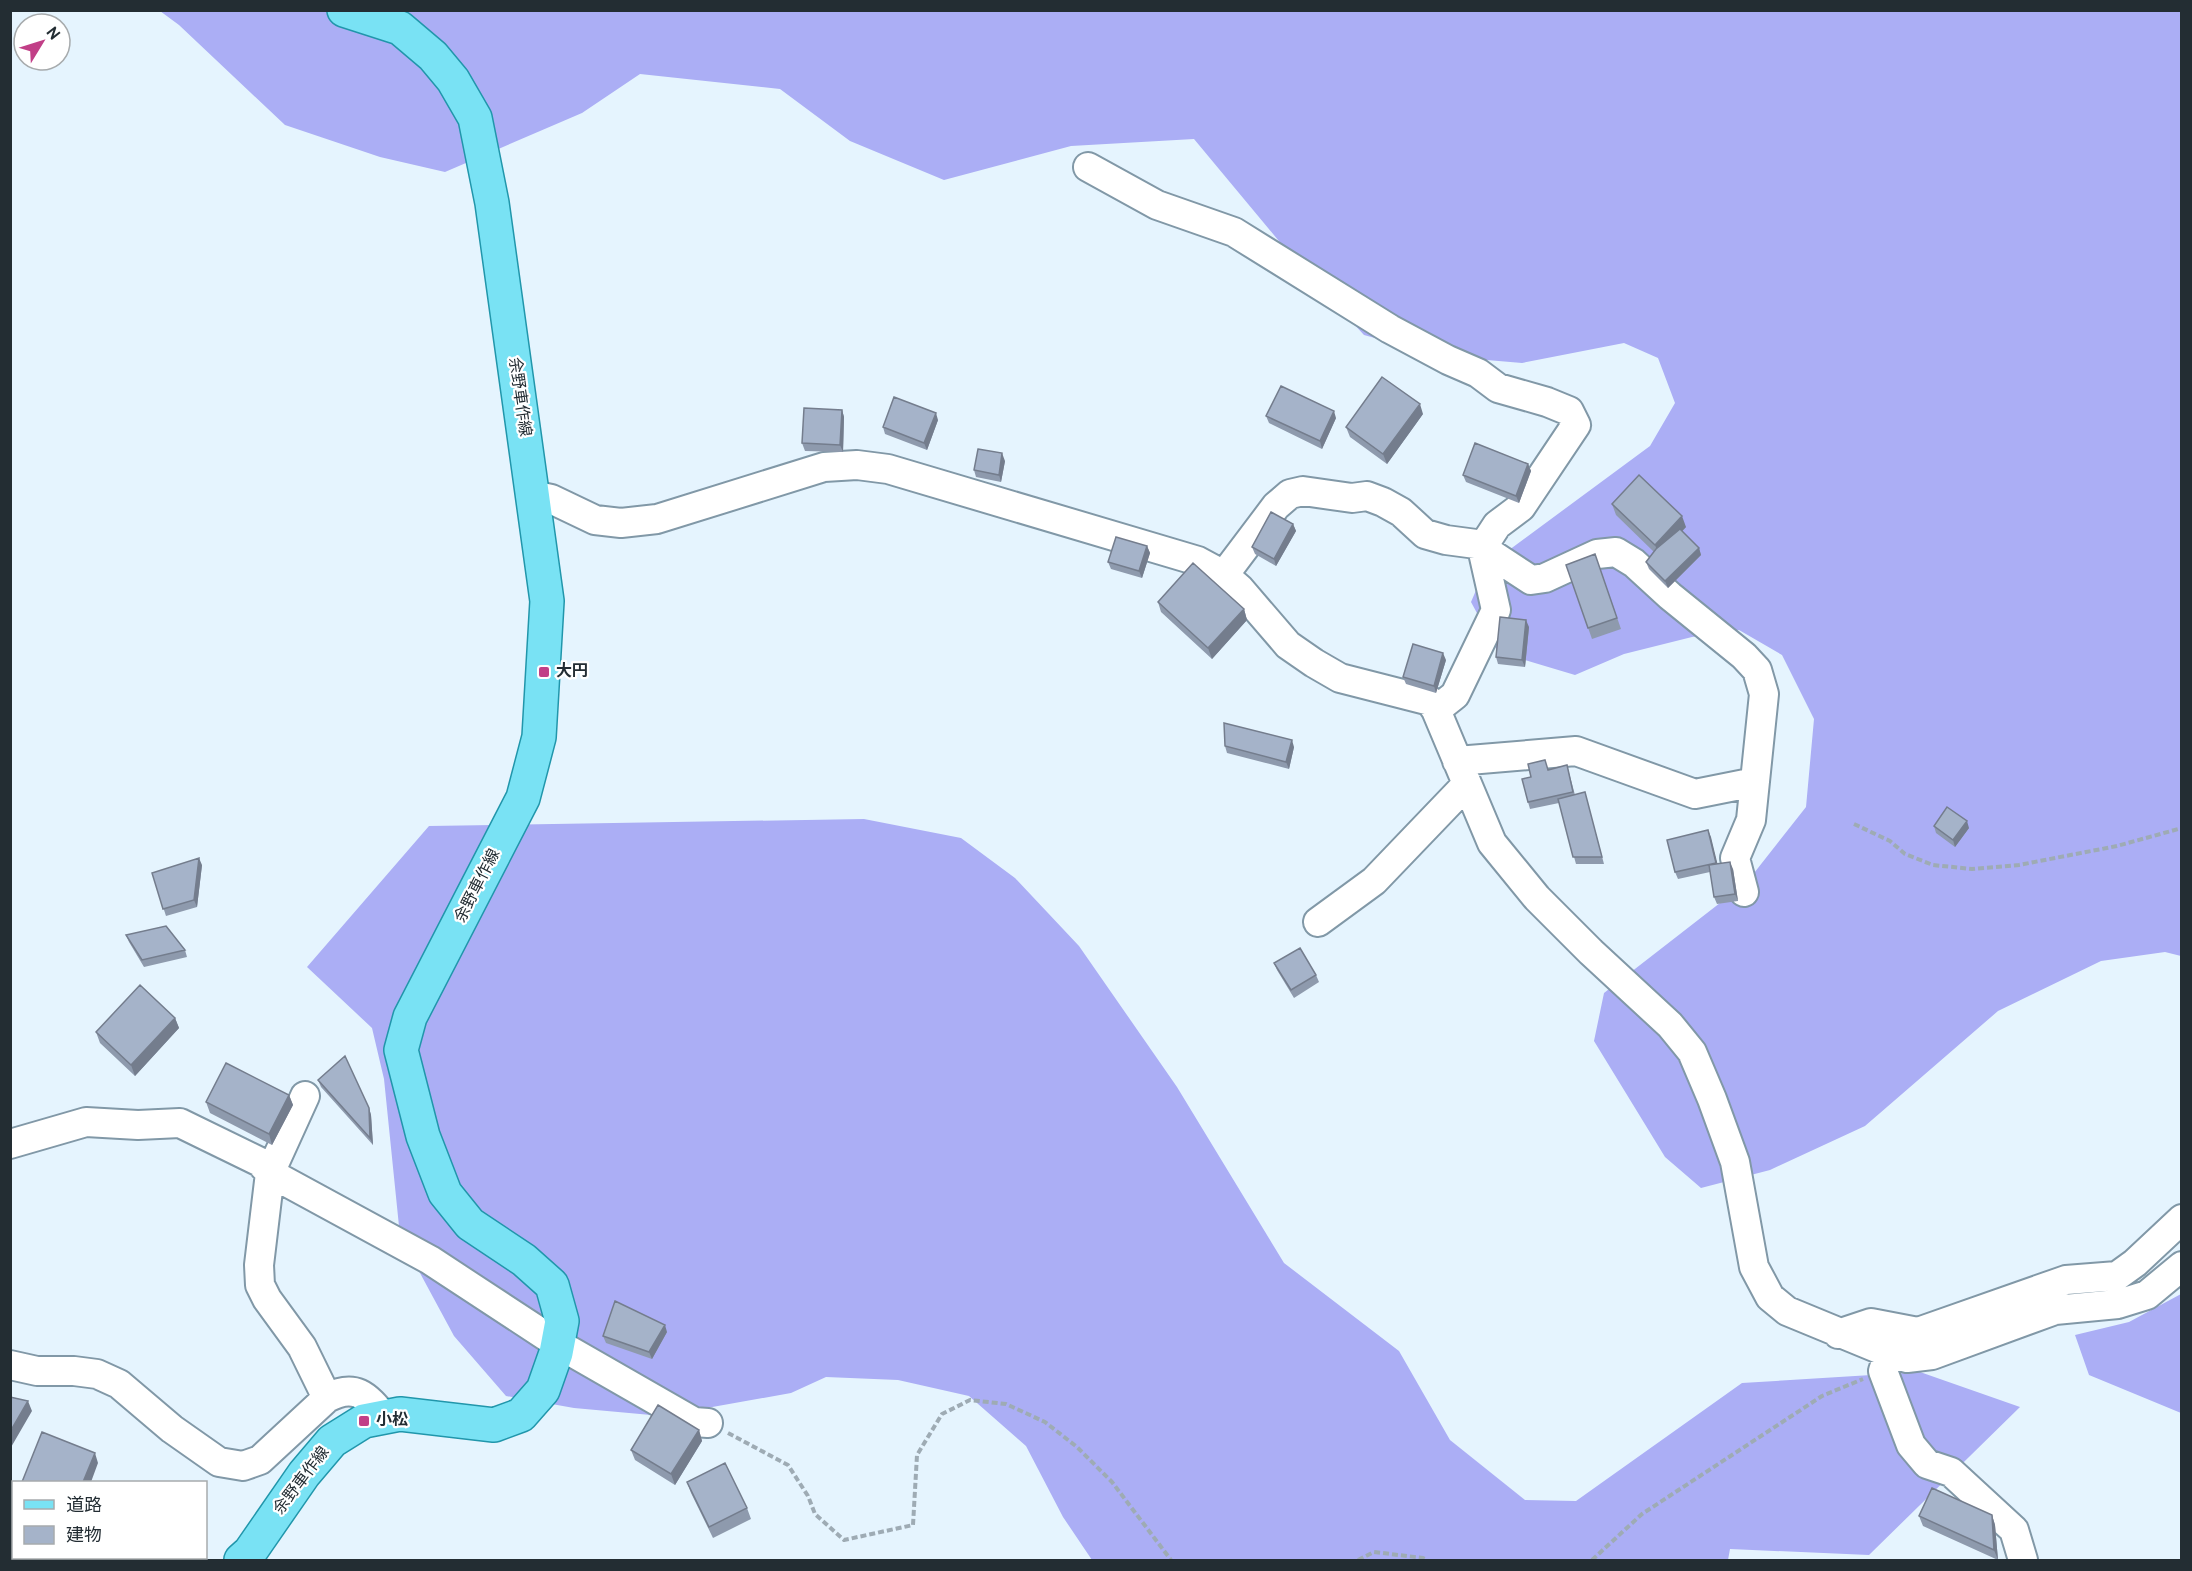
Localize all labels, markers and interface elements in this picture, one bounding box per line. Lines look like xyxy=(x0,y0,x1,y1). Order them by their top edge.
north arrow xyxy=(12,12,72,72)
text: N xyxy=(41,23,64,45)
street label: 余野車作線 xyxy=(504,356,534,438)
place label: 大円 xyxy=(556,662,588,682)
marker: 大円 xyxy=(537,665,551,679)
street label: 余野車作線 xyxy=(451,846,505,926)
place label: 小松 xyxy=(376,1411,408,1431)
marker: 小松 xyxy=(357,1414,371,1428)
street label: 余野車作線 xyxy=(270,1443,334,1519)
legend xyxy=(12,1481,207,1559)
text: 道路 xyxy=(66,1495,102,1518)
text: 建物 xyxy=(66,1525,102,1548)

